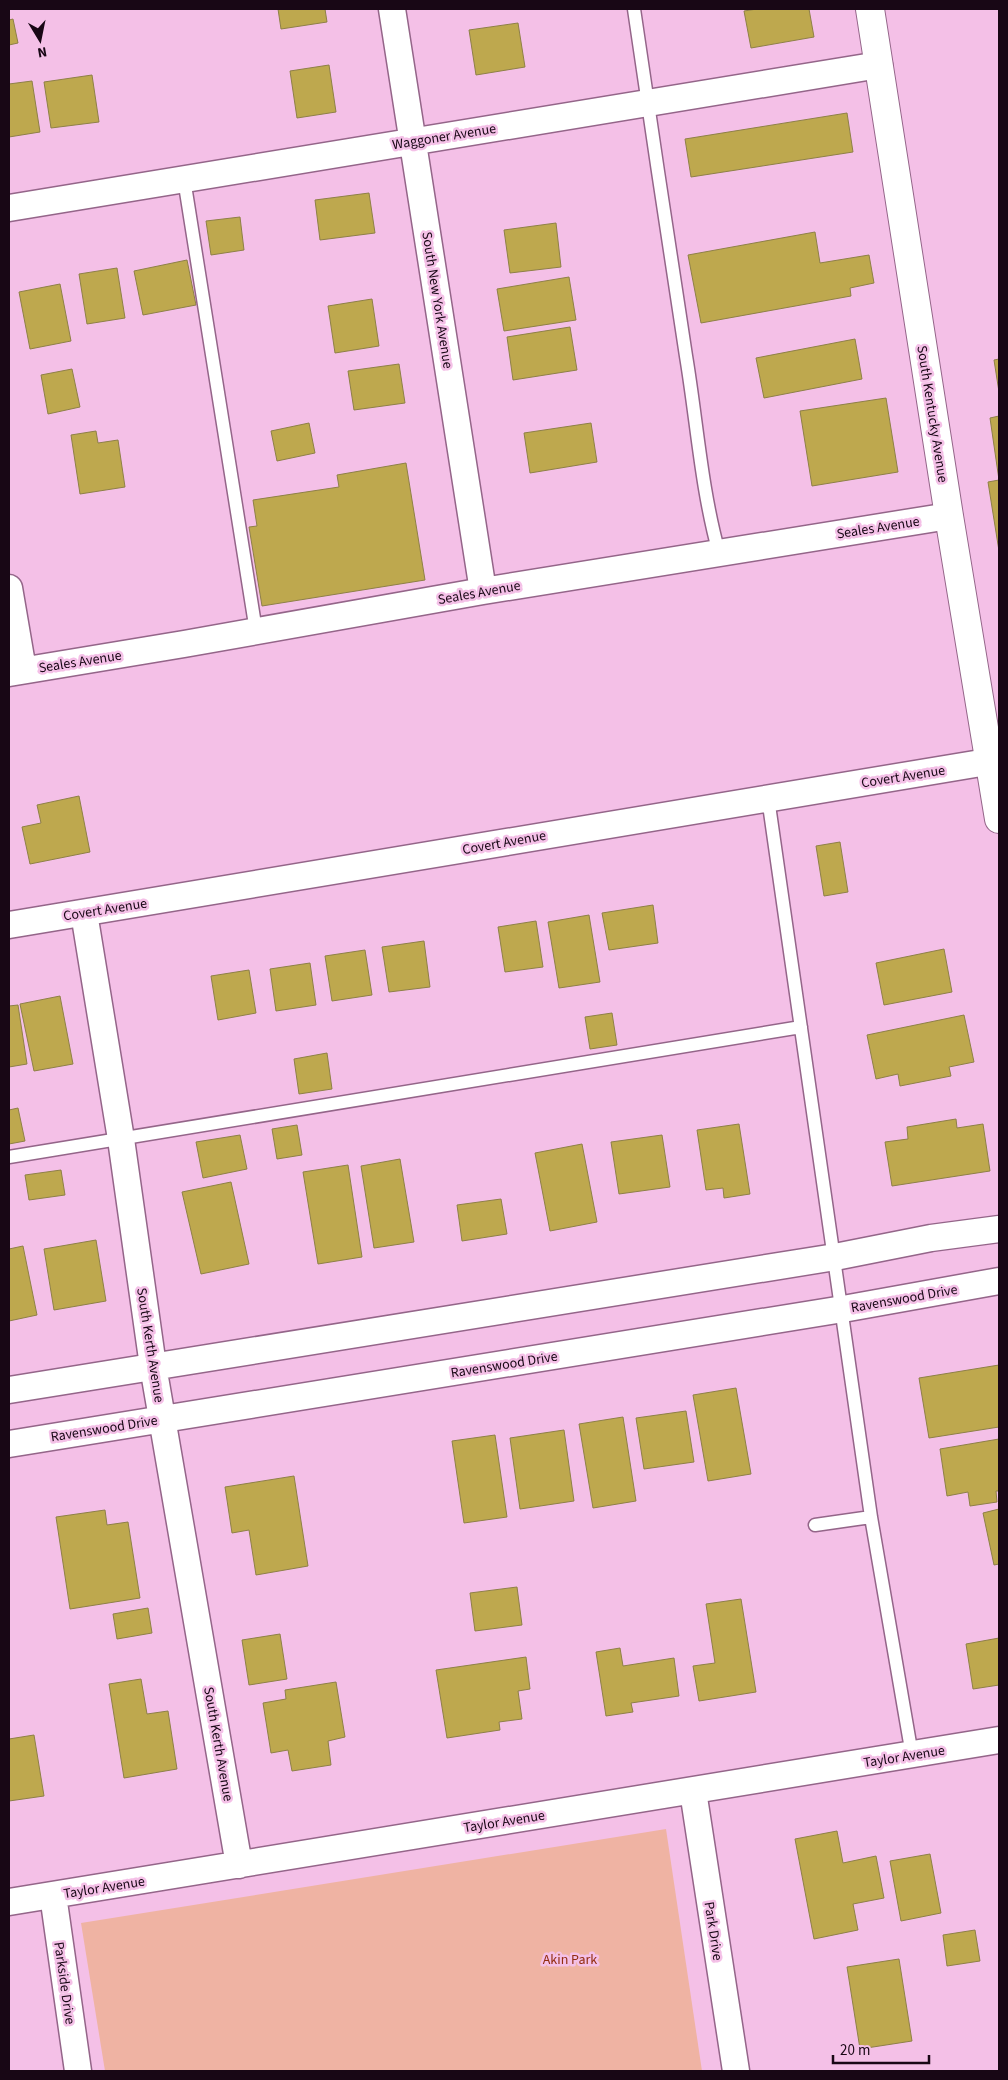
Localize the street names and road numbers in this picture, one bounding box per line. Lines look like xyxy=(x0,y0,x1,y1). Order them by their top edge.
street label: Waggoner Avenue xyxy=(391,119,498,155)
street label: South New York Avenue xyxy=(416,230,458,370)
street label: South Kentucky Avenue xyxy=(911,344,953,484)
street label: Seales Avenue xyxy=(835,512,921,544)
street label: Seales Avenue xyxy=(436,576,522,610)
street label: Seales Avenue xyxy=(37,646,123,678)
street label: Covert Avenue xyxy=(860,760,947,793)
street label: Covert Avenue xyxy=(461,826,548,860)
street label: Covert Avenue xyxy=(62,893,149,926)
street label: Ravenswood Drive xyxy=(849,1280,959,1318)
street label: South Kerth Avenue xyxy=(131,1286,169,1404)
street label: Ravenswood Drive xyxy=(449,1347,559,1383)
street label: Ravenswood Drive xyxy=(49,1411,159,1447)
street label: South Kerth Avenue xyxy=(198,1685,238,1803)
street label: Taylor Avenue xyxy=(862,1741,946,1773)
street label: Taylor Avenue xyxy=(462,1806,546,1838)
street label: Taylor Avenue xyxy=(62,1872,146,1904)
street label: Park Drive xyxy=(698,1900,728,1962)
street label: Parkside Drive xyxy=(48,1940,80,2026)

